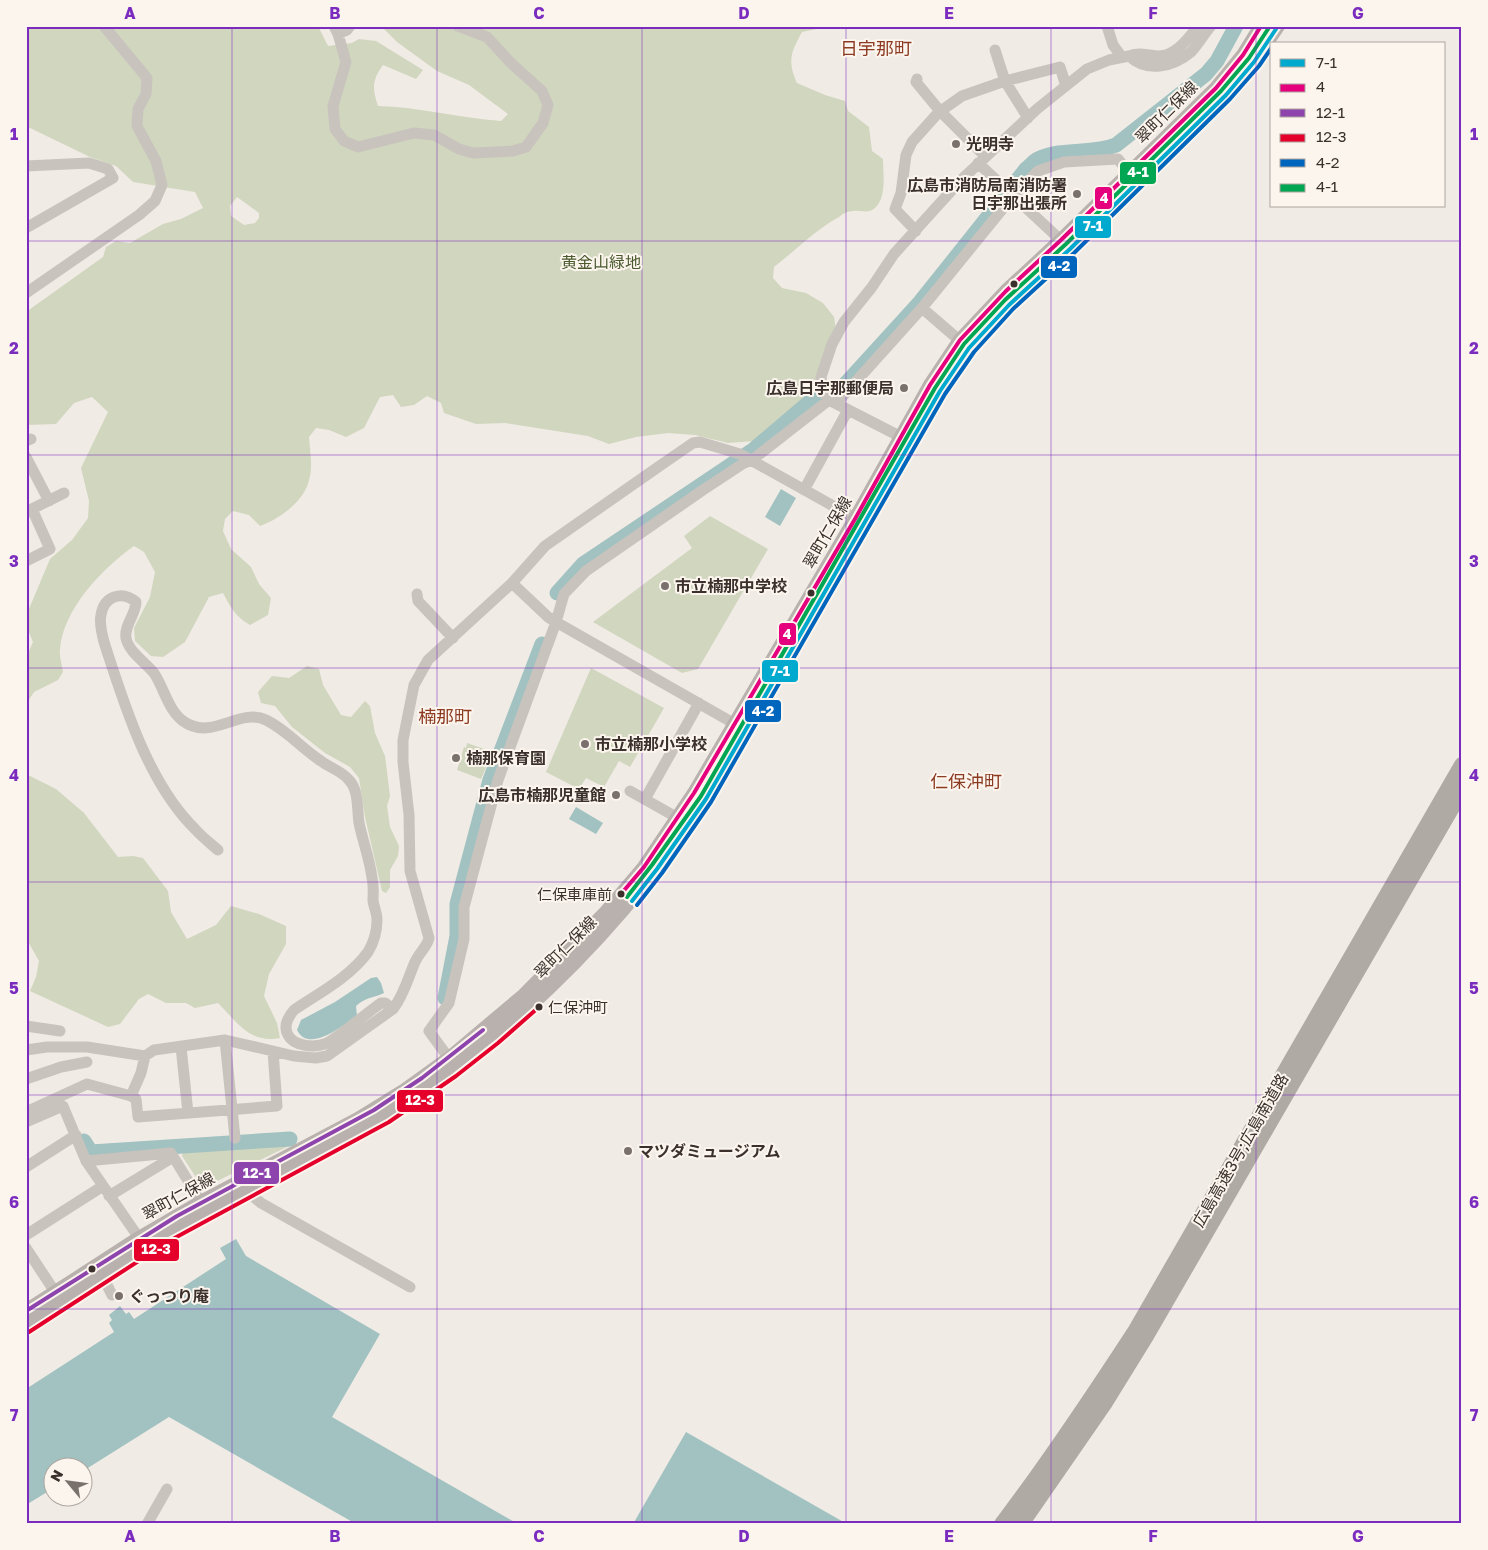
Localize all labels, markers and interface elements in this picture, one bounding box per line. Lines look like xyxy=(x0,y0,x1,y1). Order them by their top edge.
text: A xyxy=(124,3,136,23)
text: B xyxy=(329,3,341,23)
text: C xyxy=(533,3,545,23)
text: D xyxy=(738,3,750,23)
text: E xyxy=(944,3,954,23)
text: F xyxy=(1148,3,1158,23)
text: G xyxy=(1352,3,1364,23)
district label: 日宇那町 xyxy=(840,37,912,59)
legend xyxy=(1270,42,1446,208)
text: 7-1 xyxy=(1316,53,1337,71)
street label: 翠町仁保線 xyxy=(1131,77,1201,147)
text: 4 xyxy=(1316,77,1325,95)
text: 12-1 xyxy=(1316,103,1345,121)
text: 1 xyxy=(10,124,18,144)
text: 1 xyxy=(1470,124,1478,144)
text: 12-3 xyxy=(1316,127,1346,145)
place label: 光明寺 xyxy=(966,134,1014,154)
marker: 光明寺 xyxy=(950,138,962,150)
text: 4-2 xyxy=(1316,153,1340,171)
line badge: 4-1 xyxy=(1119,161,1157,185)
text: 4-1 xyxy=(1127,163,1149,180)
place label: 広島市消防局南消防署 日宇那出張所 xyxy=(907,175,1067,213)
text: 4-1 xyxy=(1316,177,1338,195)
line badge: 4 xyxy=(1094,186,1113,210)
marker: 広島市消防局南消防署 日宇那出張所 xyxy=(1071,188,1083,200)
text: 4 xyxy=(1100,189,1109,206)
line badge: 7-1 xyxy=(1074,215,1112,239)
text: 7-1 xyxy=(1083,217,1103,234)
park label: 黄金山緑地 xyxy=(561,252,641,272)
line badge: 4-2 xyxy=(1040,255,1078,279)
text: 4-2 xyxy=(1048,257,1071,274)
unlabelled marker xyxy=(1009,279,1019,289)
text: 2 xyxy=(9,338,19,358)
text: 2 xyxy=(1469,338,1479,358)
place label: 広島日宇那郵便局 xyxy=(766,378,894,398)
marker: 広島日宇那郵便局 xyxy=(898,382,910,394)
street label: 翠町仁保線 xyxy=(798,492,856,572)
text: 3 xyxy=(9,551,19,571)
text: 3 xyxy=(1469,551,1479,571)
place label: 市立楠那中学校 xyxy=(675,576,787,596)
marker: 市立楠那中学校 xyxy=(659,580,671,592)
unlabelled marker xyxy=(806,588,816,598)
line badge: 4 xyxy=(778,622,797,646)
text: 4 xyxy=(783,625,792,642)
line badge: 7-1 xyxy=(761,659,799,683)
text: 7-1 xyxy=(770,662,790,679)
line badge: 4-2 xyxy=(744,699,782,723)
text: 4-2 xyxy=(752,702,775,719)
district label: 楠那町 xyxy=(418,705,472,727)
place label: 市立楠那小学校 xyxy=(595,734,707,754)
marker: 市立楠那小学校 xyxy=(579,738,591,750)
place label: 楠那保育園 xyxy=(466,748,546,768)
marker: 楠那保育園 xyxy=(450,752,462,764)
text: 4 xyxy=(9,765,19,785)
text: 4 xyxy=(1469,765,1479,785)
district label: 仁保沖町 xyxy=(930,770,1002,792)
place label: 広島市楠那児童館 xyxy=(478,785,606,805)
marker: 広島市楠那児童館 xyxy=(610,789,622,801)
place label: 仁保車庫前 xyxy=(537,885,612,903)
marker: 仁保車庫前 xyxy=(616,889,626,899)
street label: 翠町仁保線 xyxy=(530,912,600,982)
text: 5 xyxy=(9,978,19,998)
text: 5 xyxy=(1469,978,1479,998)
place label: 仁保沖町 xyxy=(548,998,608,1016)
marker: 仁保沖町 xyxy=(534,1002,544,1012)
street label: 広島高速3号;広島南道路 xyxy=(1188,1070,1292,1230)
line badge: 12-3 xyxy=(396,1089,444,1113)
text: 12-3 xyxy=(405,1091,435,1108)
place label: マツダミュージアム xyxy=(638,1141,781,1161)
marker: マツダミュージアム xyxy=(622,1145,634,1157)
line badge: 12-1 xyxy=(233,1161,280,1185)
text: 12-1 xyxy=(243,1164,271,1181)
street label: 翠町仁保線 xyxy=(138,1168,218,1224)
text: 6 xyxy=(9,1192,19,1212)
text: 6 xyxy=(1469,1192,1479,1212)
line badge: 12-3 xyxy=(133,1238,180,1262)
text: 12-3 xyxy=(141,1240,171,1257)
unlabelled marker xyxy=(87,1264,97,1274)
place label: ぐっつり庵 xyxy=(129,1286,209,1306)
marker: ぐっつり庵 xyxy=(113,1290,125,1302)
text: 7 xyxy=(10,1405,19,1425)
text: 7 xyxy=(1470,1405,1479,1425)
north arrow xyxy=(42,1458,92,1508)
text: N xyxy=(46,1467,66,1484)
text: A xyxy=(124,1526,136,1546)
text: B xyxy=(329,1526,341,1546)
text: C xyxy=(533,1526,545,1546)
text: D xyxy=(738,1526,750,1546)
text: E xyxy=(944,1526,954,1546)
text: F xyxy=(1148,1526,1158,1546)
text: G xyxy=(1352,1526,1364,1546)

